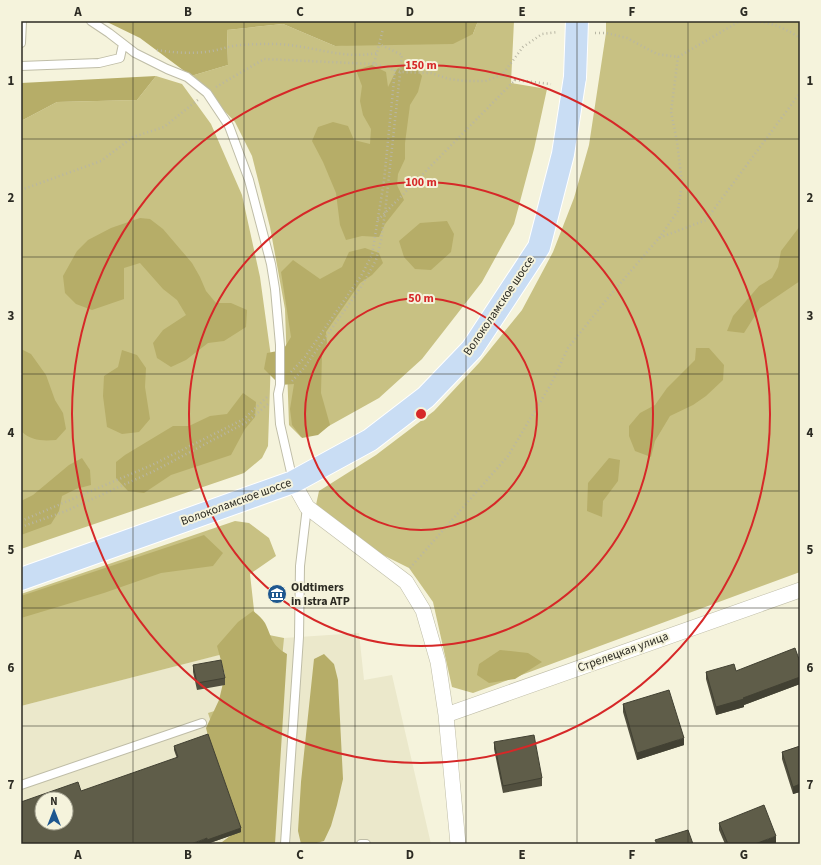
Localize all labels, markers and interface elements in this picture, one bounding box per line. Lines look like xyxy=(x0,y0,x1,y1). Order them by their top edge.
text: A xyxy=(73,3,82,21)
text: B xyxy=(184,3,192,21)
text: C xyxy=(296,3,304,21)
text: D xyxy=(406,3,414,21)
text: E xyxy=(518,3,526,21)
text: F xyxy=(629,3,636,21)
text: G xyxy=(740,3,748,21)
text: 150 m xyxy=(405,57,437,74)
text: 1 xyxy=(8,72,15,90)
text: 1 xyxy=(807,72,814,90)
text: 100 m xyxy=(405,174,437,191)
text: 2 xyxy=(8,189,15,207)
text: 2 xyxy=(807,189,814,207)
street label: Волоколамское шоссе xyxy=(459,253,539,359)
text: 50 m xyxy=(408,290,434,307)
text: 3 xyxy=(8,307,15,325)
text: 3 xyxy=(807,307,814,325)
centre of rings xyxy=(414,407,428,421)
text: 4 xyxy=(8,424,15,442)
text: 4 xyxy=(807,424,814,442)
street label: Волоколамское шоссе xyxy=(178,474,294,530)
text: 5 xyxy=(8,541,15,559)
text: 5 xyxy=(807,541,814,559)
place label: Oldtimers in Istra ATP xyxy=(291,579,350,610)
museum icon: Oldtimers in Istra ATP xyxy=(266,583,288,605)
street label: Стрелецкая улица xyxy=(575,628,671,676)
text: 6 xyxy=(8,659,15,677)
text: 6 xyxy=(807,659,814,677)
text: 7 xyxy=(8,776,15,794)
text: 7 xyxy=(807,776,814,794)
north arrow xyxy=(34,791,74,831)
text: N xyxy=(50,794,58,809)
text: A xyxy=(73,846,82,864)
text: B xyxy=(184,846,192,864)
text: C xyxy=(296,846,304,864)
text: D xyxy=(406,846,414,864)
text: E xyxy=(518,846,526,864)
text: F xyxy=(629,846,636,864)
text: G xyxy=(740,846,748,864)

